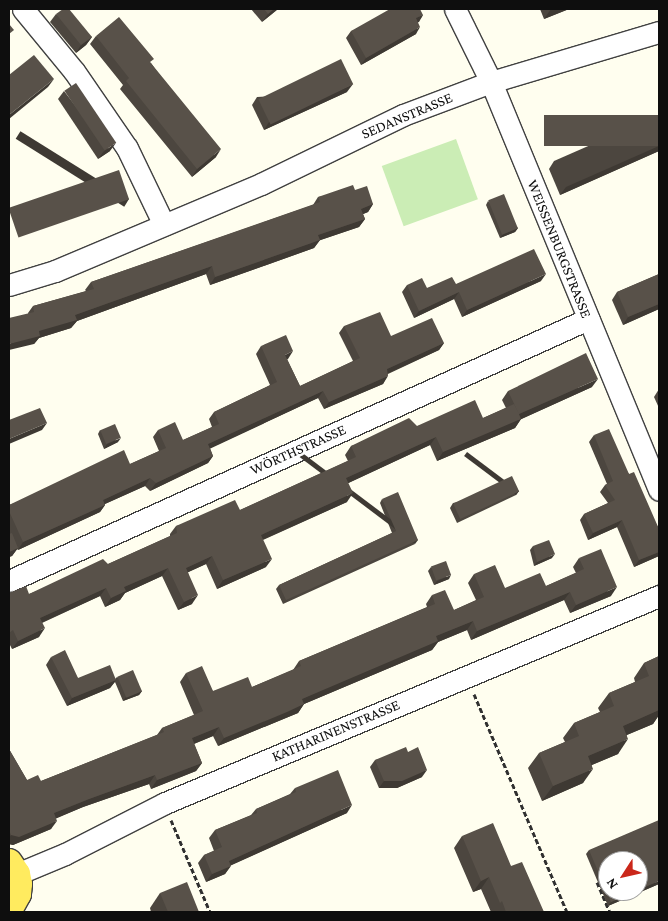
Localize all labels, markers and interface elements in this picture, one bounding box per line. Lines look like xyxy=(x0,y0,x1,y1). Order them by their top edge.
street label: SEDANSTRASSE xyxy=(359,89,455,143)
street label: WEISSENBURGSTRASSE xyxy=(523,177,595,321)
street label: WÖRTHSTRASSE xyxy=(247,421,349,479)
street label: KATHARINENSTRASSE xyxy=(269,696,403,766)
north arrow xyxy=(598,851,648,901)
text: N xyxy=(602,876,621,893)

